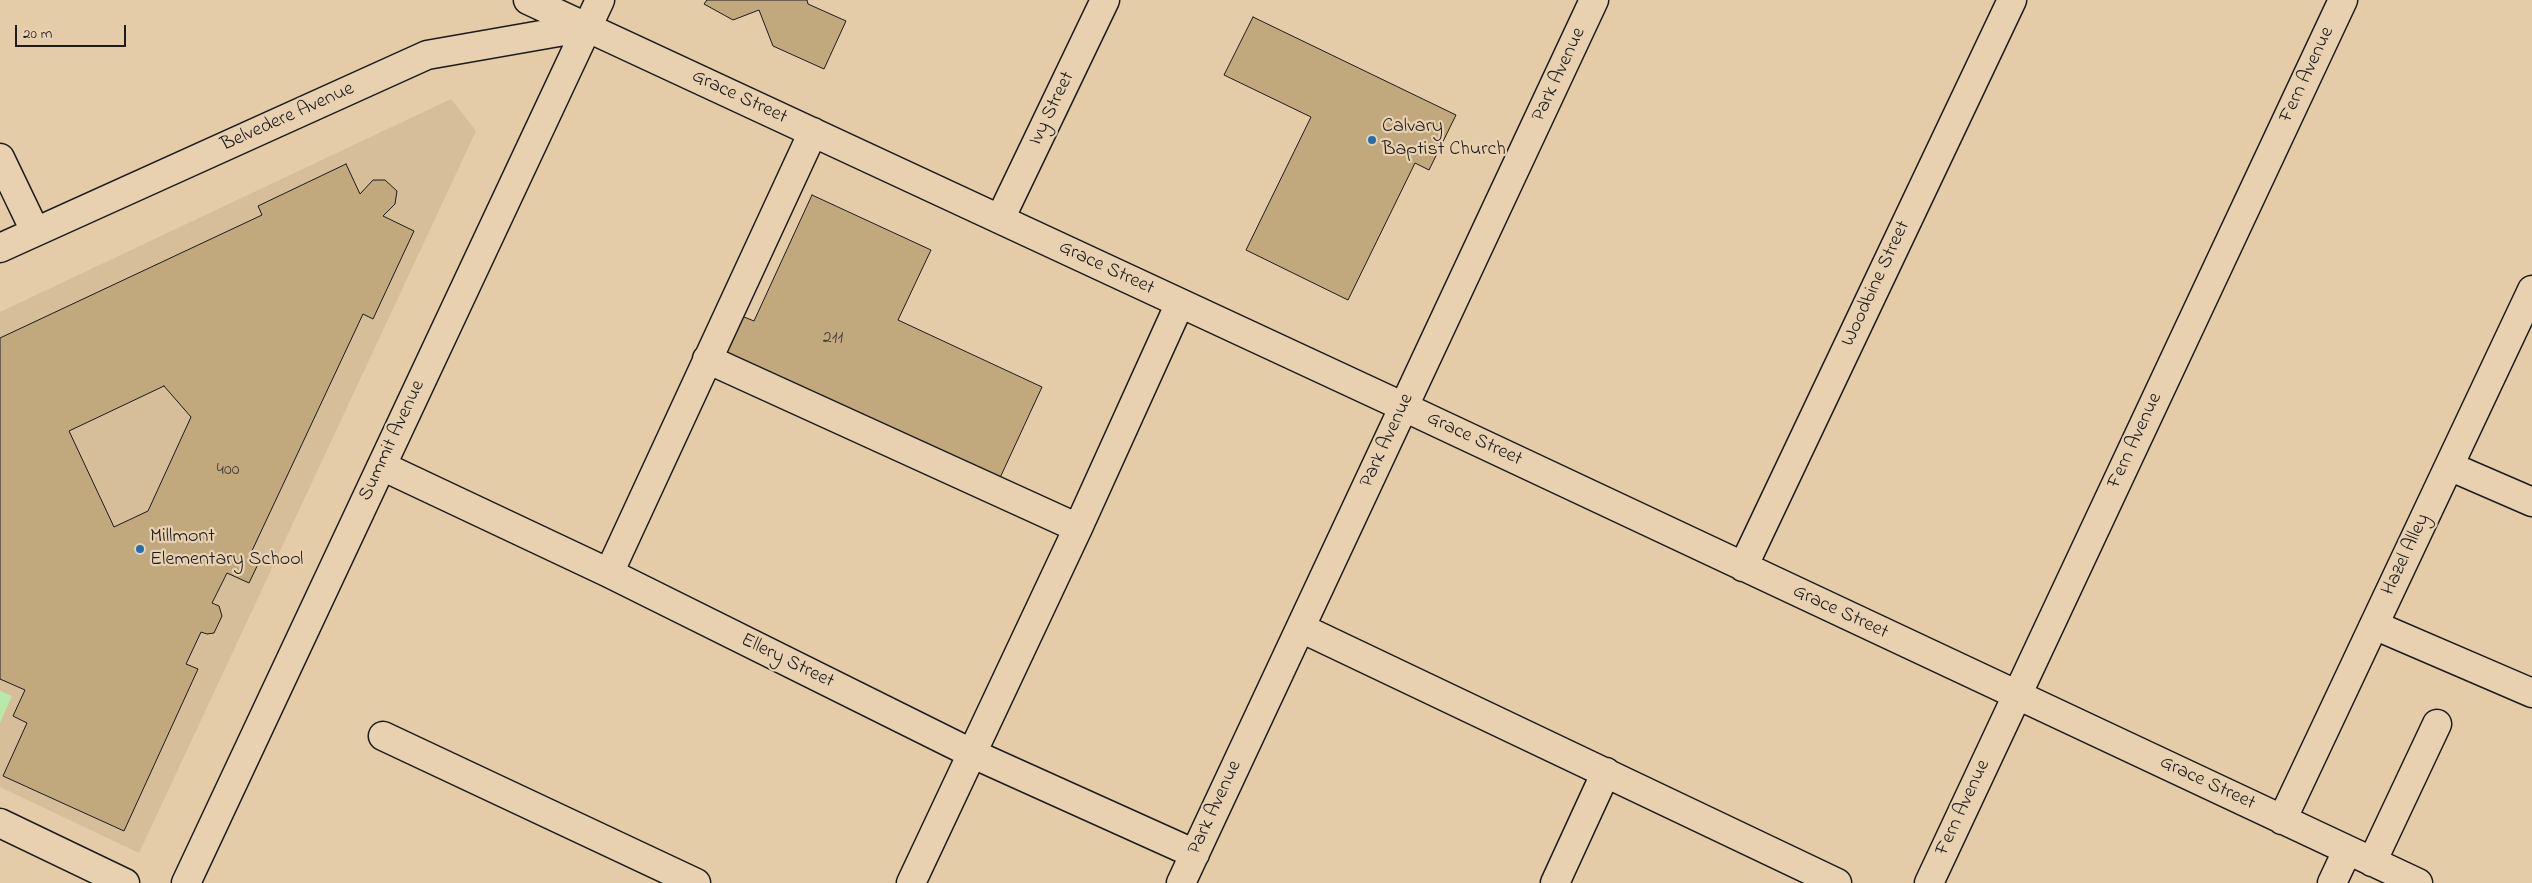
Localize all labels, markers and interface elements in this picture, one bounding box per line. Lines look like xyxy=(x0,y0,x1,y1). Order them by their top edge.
scale bar xyxy=(18,15,129,47)
text: 20 m xyxy=(23,23,52,45)
street label: Fern Avenue xyxy=(2275,23,2341,127)
street label: Park Avenue xyxy=(1528,24,1592,126)
street label: Grace Street xyxy=(687,65,791,131)
street label: Ivy Street xyxy=(1025,68,1081,150)
street label: Belvedere Avenue xyxy=(218,78,358,158)
place label: Calvary Baptist Church xyxy=(1382,116,1506,163)
marker: Calvary Baptist Church xyxy=(1366,134,1378,146)
street label: Woodbine Street xyxy=(1837,217,1917,351)
street label: Grace Street xyxy=(1054,236,1158,302)
house number: 211 xyxy=(823,328,843,350)
street label: Summit Avenue xyxy=(355,377,431,505)
street label: Fern Avenue xyxy=(2103,389,2169,493)
street label: Park Avenue xyxy=(1356,390,1420,492)
street label: Grace Street xyxy=(1422,407,1526,473)
house number: 400 xyxy=(217,460,239,482)
street label: Hazel Alley xyxy=(2378,510,2436,600)
place label: Millmont Elementary School xyxy=(150,526,303,573)
marker: Millmont Elementary School xyxy=(134,543,146,555)
street label: Grace Street xyxy=(1788,580,1892,646)
street label: Ellery Street xyxy=(737,629,837,695)
street label: Grace Street xyxy=(2155,751,2259,817)
street label: Fern Avenue xyxy=(1931,756,1997,860)
street label: Park Avenue xyxy=(1184,757,1248,859)

